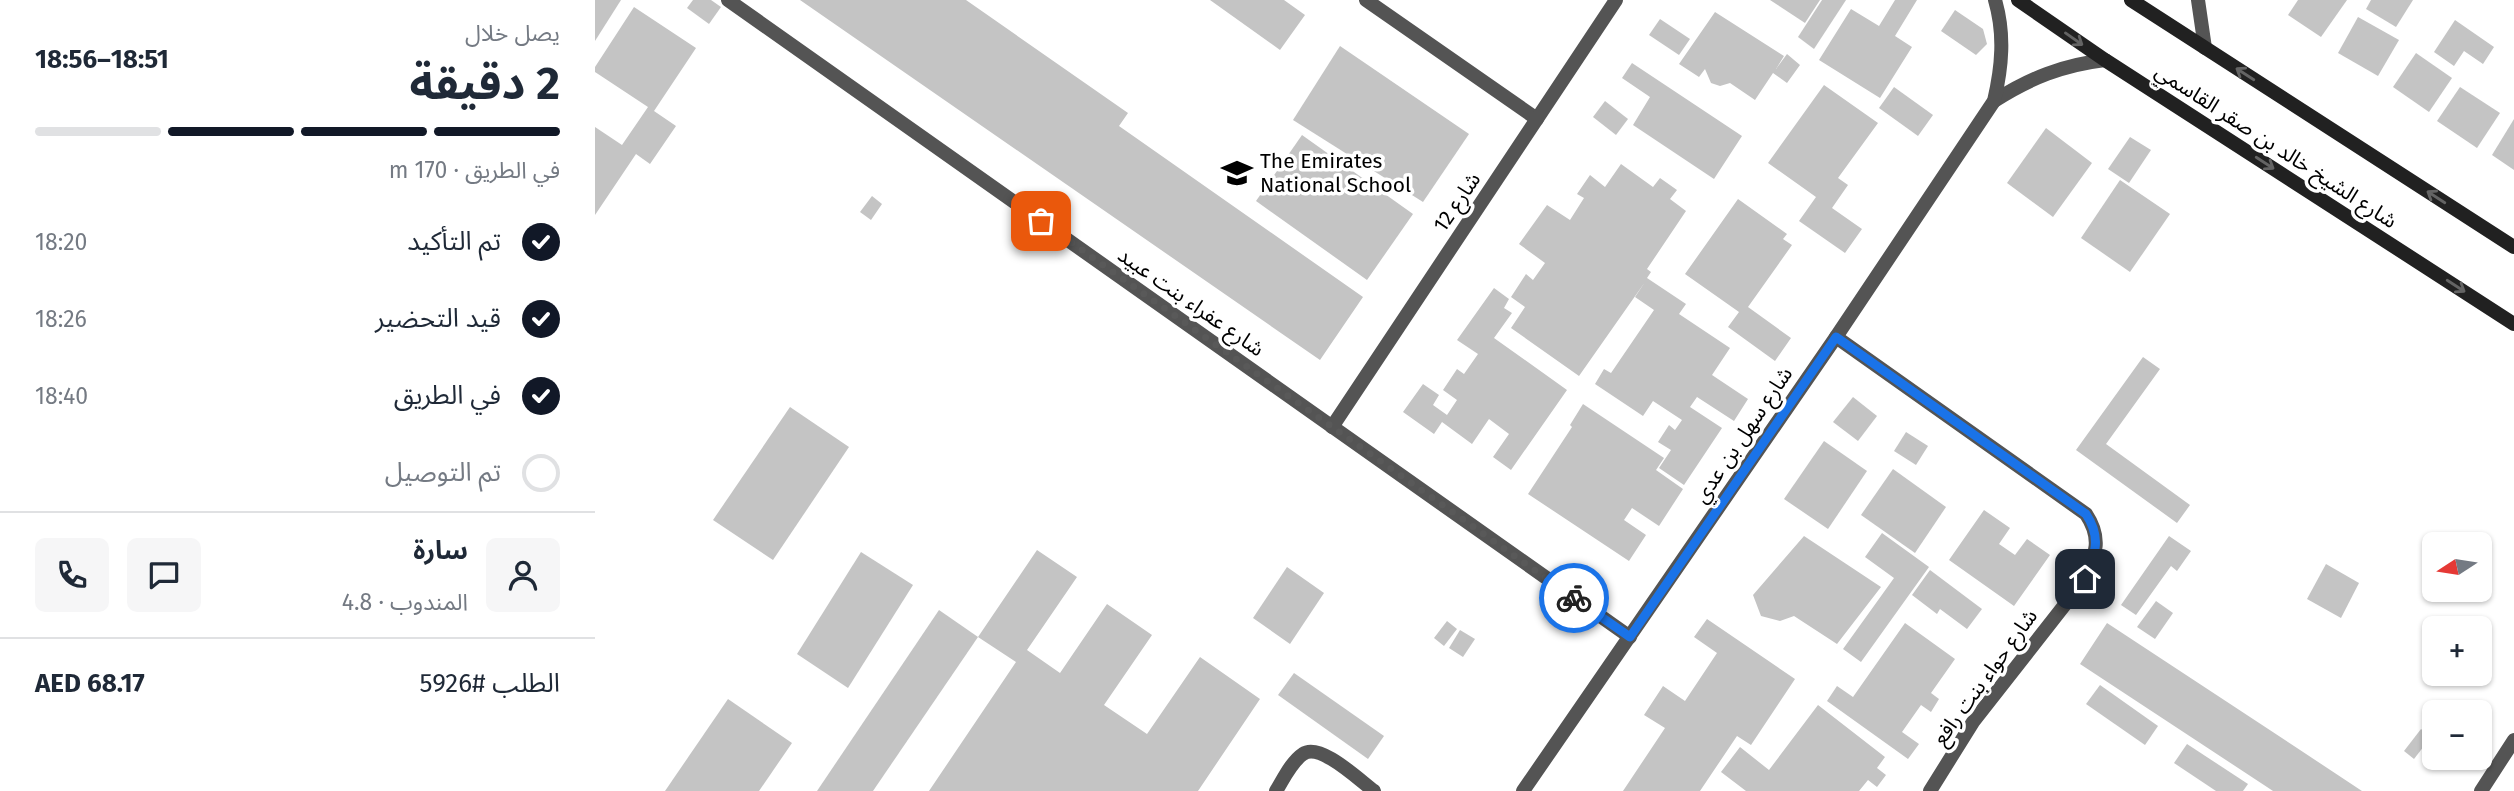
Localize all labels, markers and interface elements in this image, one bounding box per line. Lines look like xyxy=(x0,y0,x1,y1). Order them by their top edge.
text: يصل خلال xyxy=(465,19,560,47)
one-way arrow xyxy=(2064,32,2083,46)
text: 18:51–18:56 xyxy=(35,44,169,75)
text: 2 دقيقة xyxy=(410,56,560,111)
street label: شارع الشيخ خالد بن صقر القاسمي xyxy=(2149,58,2402,236)
one-way arrow xyxy=(2236,66,2255,81)
place label: The Emirates National School xyxy=(1260,148,1411,198)
text: في الطريق · 170 m xyxy=(389,156,560,184)
school or university icon: The Emirates National School xyxy=(1220,156,1254,190)
one-way arrow xyxy=(2254,156,2274,170)
street label: شارع 12 xyxy=(1428,167,1488,238)
one-way arrow xyxy=(2427,190,2446,204)
pin xyxy=(1011,191,1071,251)
icon: bag xyxy=(1022,202,1060,240)
icon: check xyxy=(522,223,560,261)
text: تم التأكيد xyxy=(407,226,501,257)
text: 18:20 xyxy=(35,228,87,256)
street label: شارع عفراء بنت عبيد xyxy=(1112,242,1269,364)
one-way arrow xyxy=(2445,280,2465,294)
icon: check xyxy=(522,300,560,338)
text: قيد التحضير xyxy=(375,303,501,334)
text: 18:26 xyxy=(35,305,87,333)
street label: شارع سهل بن عدي xyxy=(1688,362,1801,510)
icon: check xyxy=(522,377,560,415)
text: في الطريق xyxy=(394,380,501,411)
text: 18:40 xyxy=(35,382,88,410)
text: تم التوصيل xyxy=(385,457,501,488)
north arrow xyxy=(2422,532,2492,602)
map controls xyxy=(2422,532,2492,770)
text: سارة xyxy=(413,535,468,566)
button: phone xyxy=(35,538,109,612)
button: chat xyxy=(127,538,201,612)
button: person xyxy=(486,538,560,612)
pin xyxy=(2055,549,2115,609)
icon: home xyxy=(2066,560,2104,598)
courier xyxy=(1539,563,1609,633)
icon: bike xyxy=(1555,579,1593,617)
text: المندوب · 4.8 xyxy=(342,588,468,616)
street label: شارع حواء بنت رافع xyxy=(1927,604,2045,751)
button: + xyxy=(2422,616,2492,686)
text: AED 68.17 xyxy=(35,668,145,699)
text: الطلب #5926 xyxy=(420,668,560,699)
button: − xyxy=(2422,700,2492,770)

